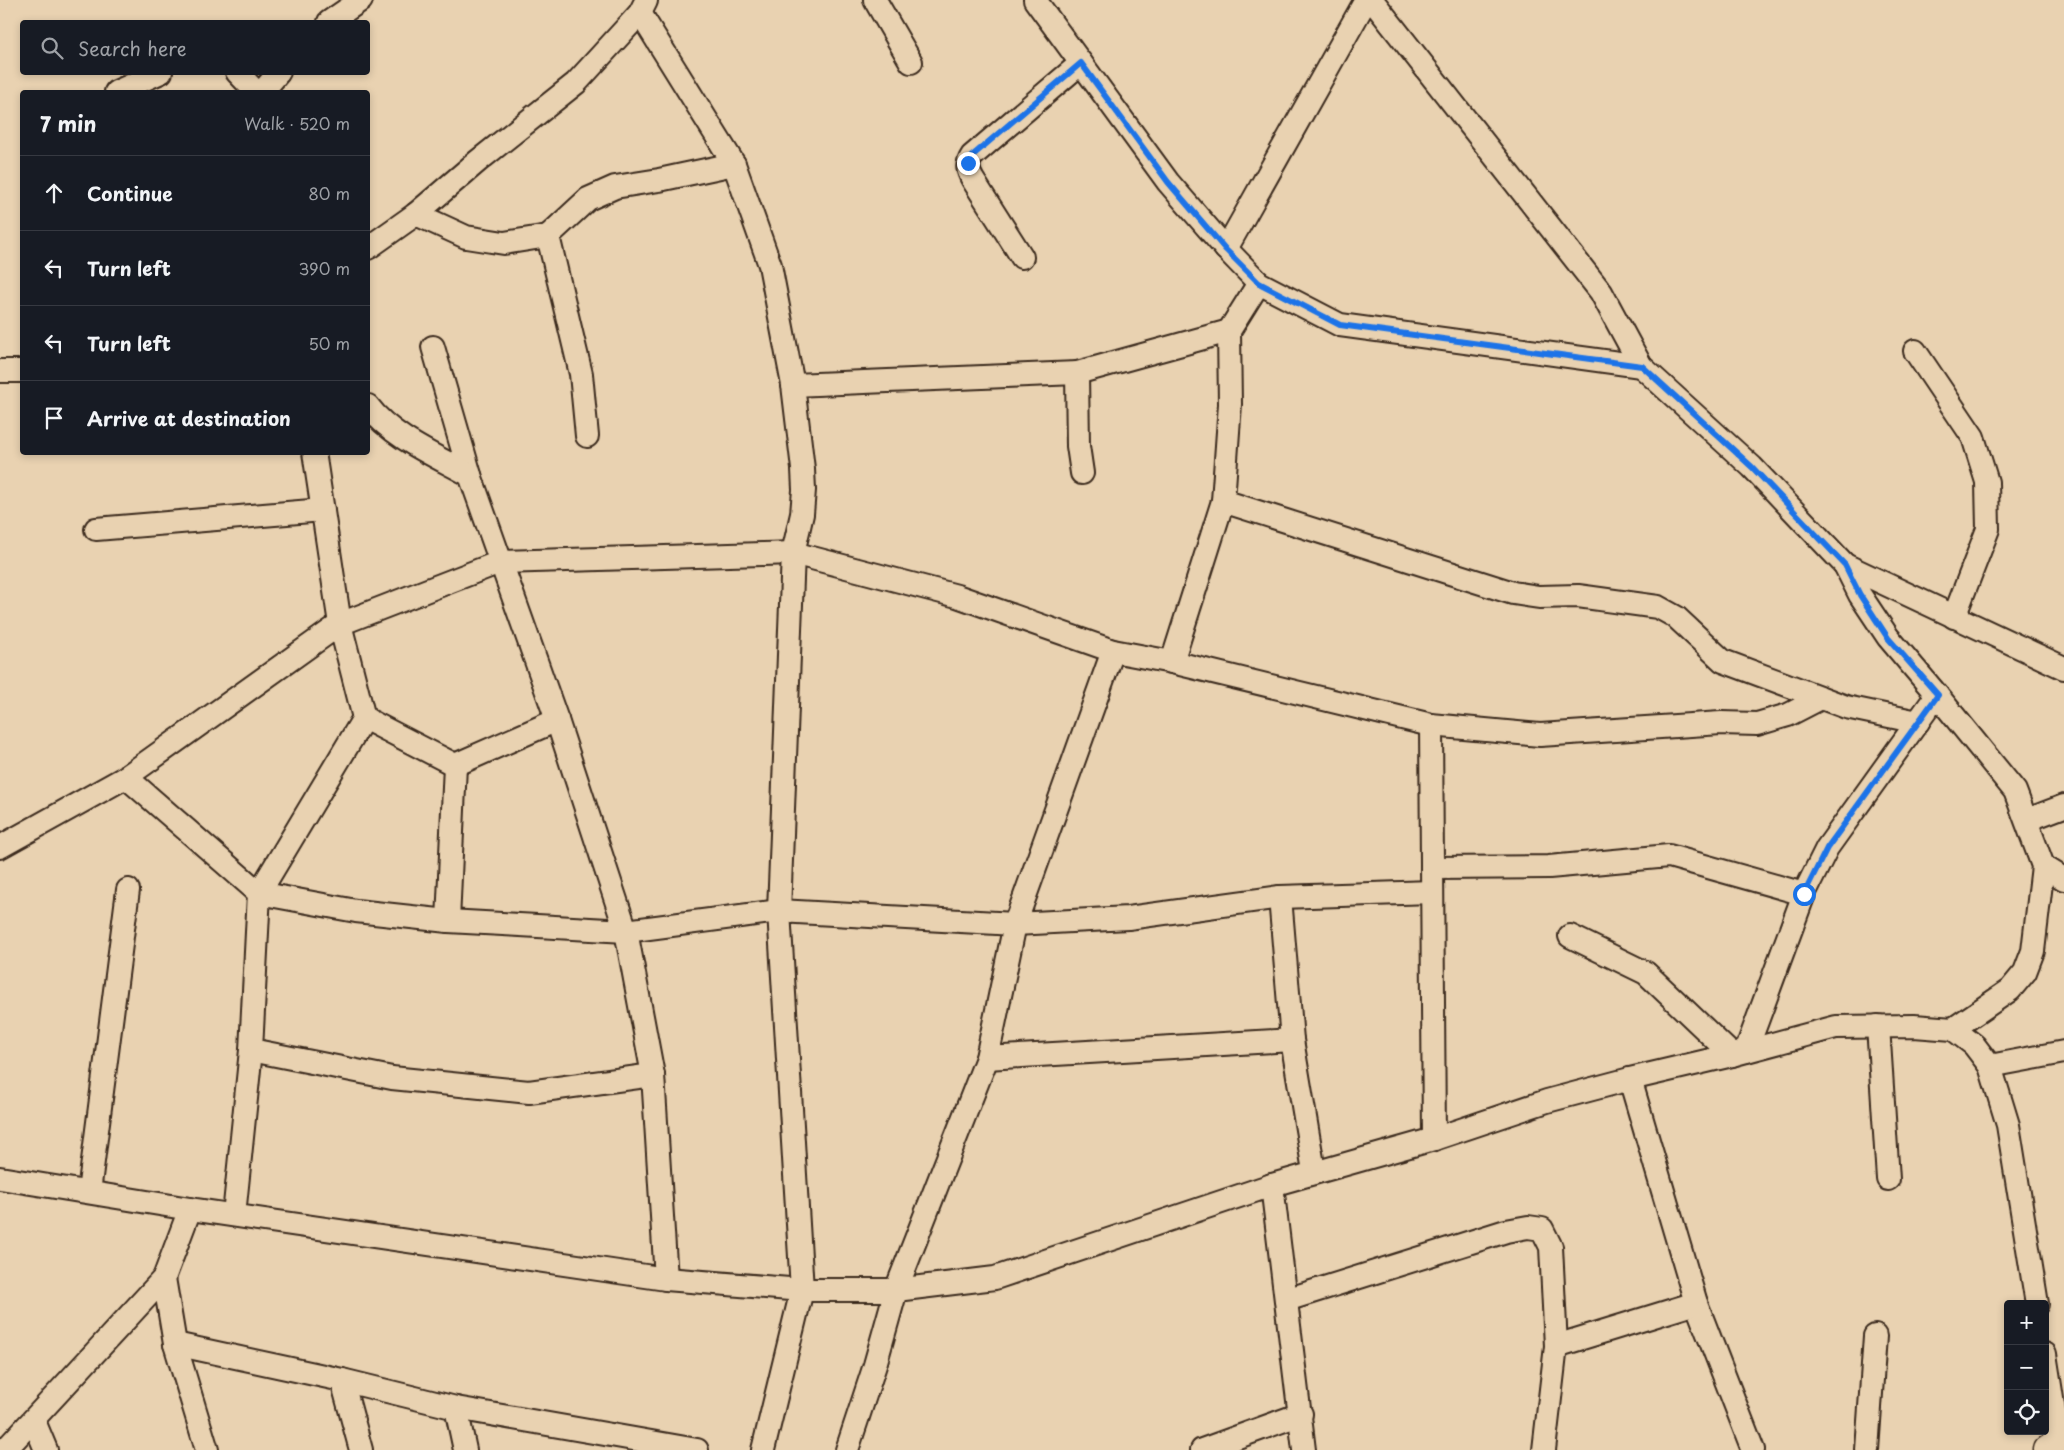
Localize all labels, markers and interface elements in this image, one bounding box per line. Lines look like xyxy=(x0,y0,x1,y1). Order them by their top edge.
search box xyxy=(20,20,370,75)
icon: search xyxy=(38,34,66,62)
text: Search here xyxy=(78,34,187,62)
text: 7 min xyxy=(40,107,96,139)
text: Walk · 520 m xyxy=(244,111,350,135)
route end xyxy=(957,152,980,175)
icon: ahead xyxy=(40,179,68,207)
text: Continue xyxy=(87,179,173,207)
text: 80 m xyxy=(308,181,350,205)
icon: left xyxy=(40,254,68,282)
text: Turn left xyxy=(87,254,171,282)
text: 390 m xyxy=(299,256,350,280)
icon: left xyxy=(40,329,68,357)
text: Turn left xyxy=(87,329,171,357)
text: 50 m xyxy=(309,331,350,355)
icon: arrive xyxy=(40,404,68,432)
text: Arrive at destination xyxy=(87,404,291,432)
route start xyxy=(1793,883,1816,906)
map controls xyxy=(2004,1300,2049,1435)
button: + xyxy=(2004,1300,2049,1345)
button: − xyxy=(2004,1345,2049,1390)
button: locate xyxy=(2004,1390,2049,1435)

